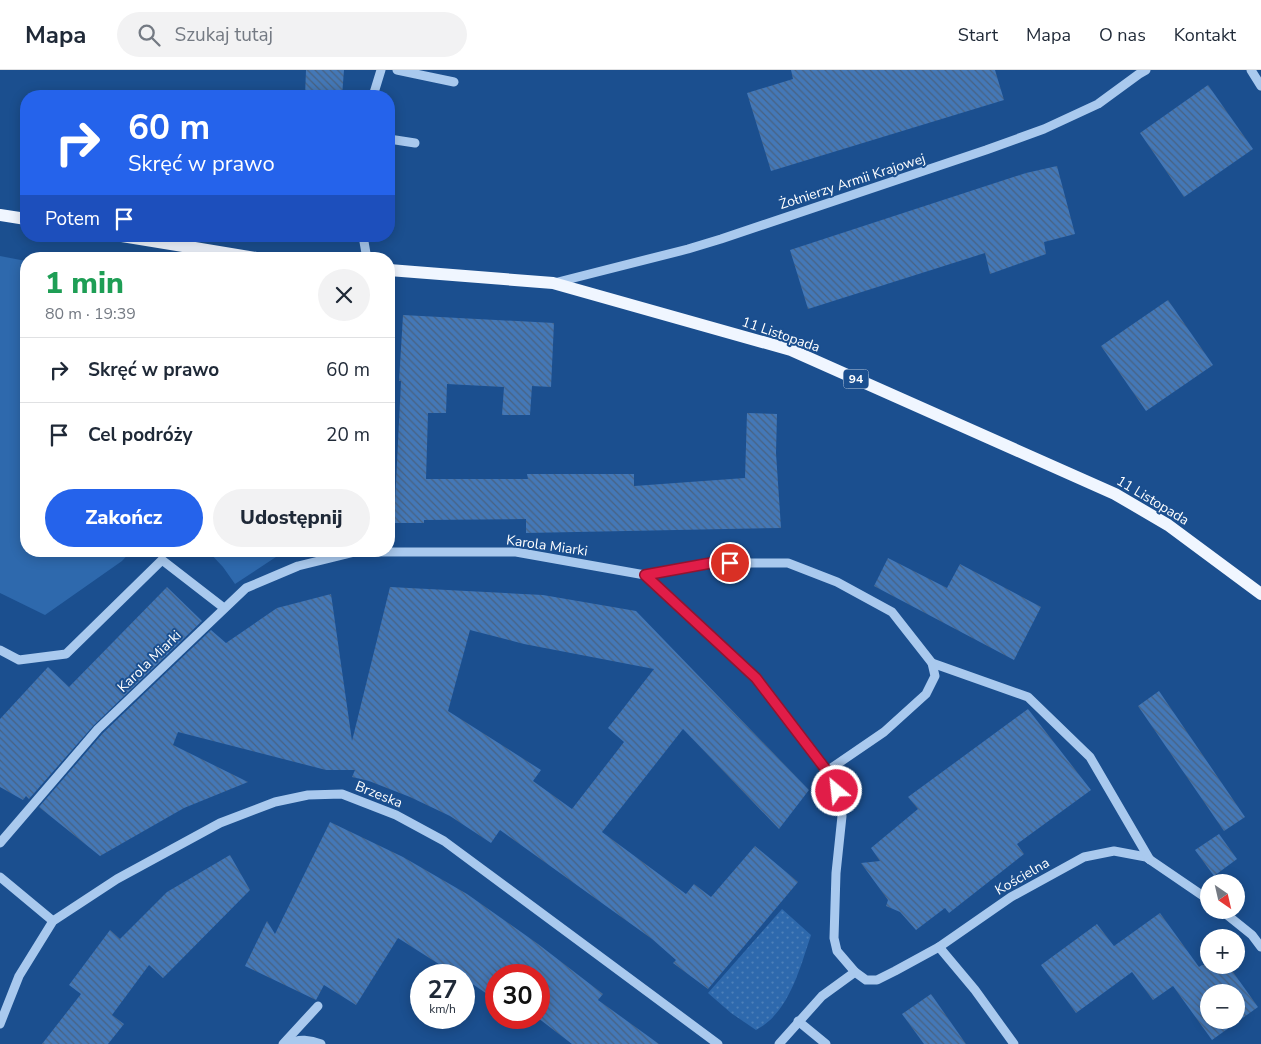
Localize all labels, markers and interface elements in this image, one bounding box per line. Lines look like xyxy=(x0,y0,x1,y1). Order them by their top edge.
search box xyxy=(117,12,467,57)
text: Mapa xyxy=(25,19,87,51)
icon: search xyxy=(135,21,163,49)
text: Szukaj tutaj xyxy=(175,22,273,48)
text: Start xyxy=(958,23,998,47)
text: Mapa xyxy=(1026,23,1071,47)
text: O nas xyxy=(1099,23,1146,47)
text: Kontakt xyxy=(1174,23,1236,47)
text: 60 m xyxy=(128,104,210,151)
icon: right xyxy=(45,110,110,175)
text: Skręć w prawo xyxy=(128,149,275,179)
street label: Żołnierzy Armii Krajowej xyxy=(777,149,928,214)
icon: arrive xyxy=(110,205,138,233)
text: Potem xyxy=(45,206,100,232)
text: 1 min xyxy=(45,263,124,304)
button: close xyxy=(318,269,370,321)
text: 80 m · 19:39 xyxy=(45,303,136,325)
street label: 11 Listopada xyxy=(739,312,823,357)
icon: right xyxy=(45,356,73,384)
text: Skręć w prawo xyxy=(88,357,219,383)
text: 60 m xyxy=(326,357,370,383)
road number: 94 xyxy=(844,370,868,388)
icon: arrive xyxy=(45,421,73,449)
text: Cel podróży xyxy=(88,422,192,448)
text: 20 m xyxy=(326,422,370,448)
street label: 11 Listopada xyxy=(1113,471,1193,530)
button: Zakończ xyxy=(45,489,203,547)
button: Udostępnij xyxy=(213,489,370,547)
street label: Karola Miarki xyxy=(505,530,589,561)
pin xyxy=(709,542,751,584)
icon: arrive xyxy=(716,549,744,577)
street label: Karola Miarki xyxy=(113,626,185,697)
position arrow xyxy=(810,764,862,816)
street label: Brzeska xyxy=(352,776,405,813)
street label: Kościelna xyxy=(992,853,1053,900)
north arrow xyxy=(1200,874,1245,919)
map controls xyxy=(1200,874,1245,1029)
button: + xyxy=(1200,929,1245,974)
speed limit sign: 30 xyxy=(485,964,550,1029)
text: 27 xyxy=(427,973,458,1007)
button: − xyxy=(1200,984,1245,1029)
text: km/h xyxy=(429,1001,456,1017)

